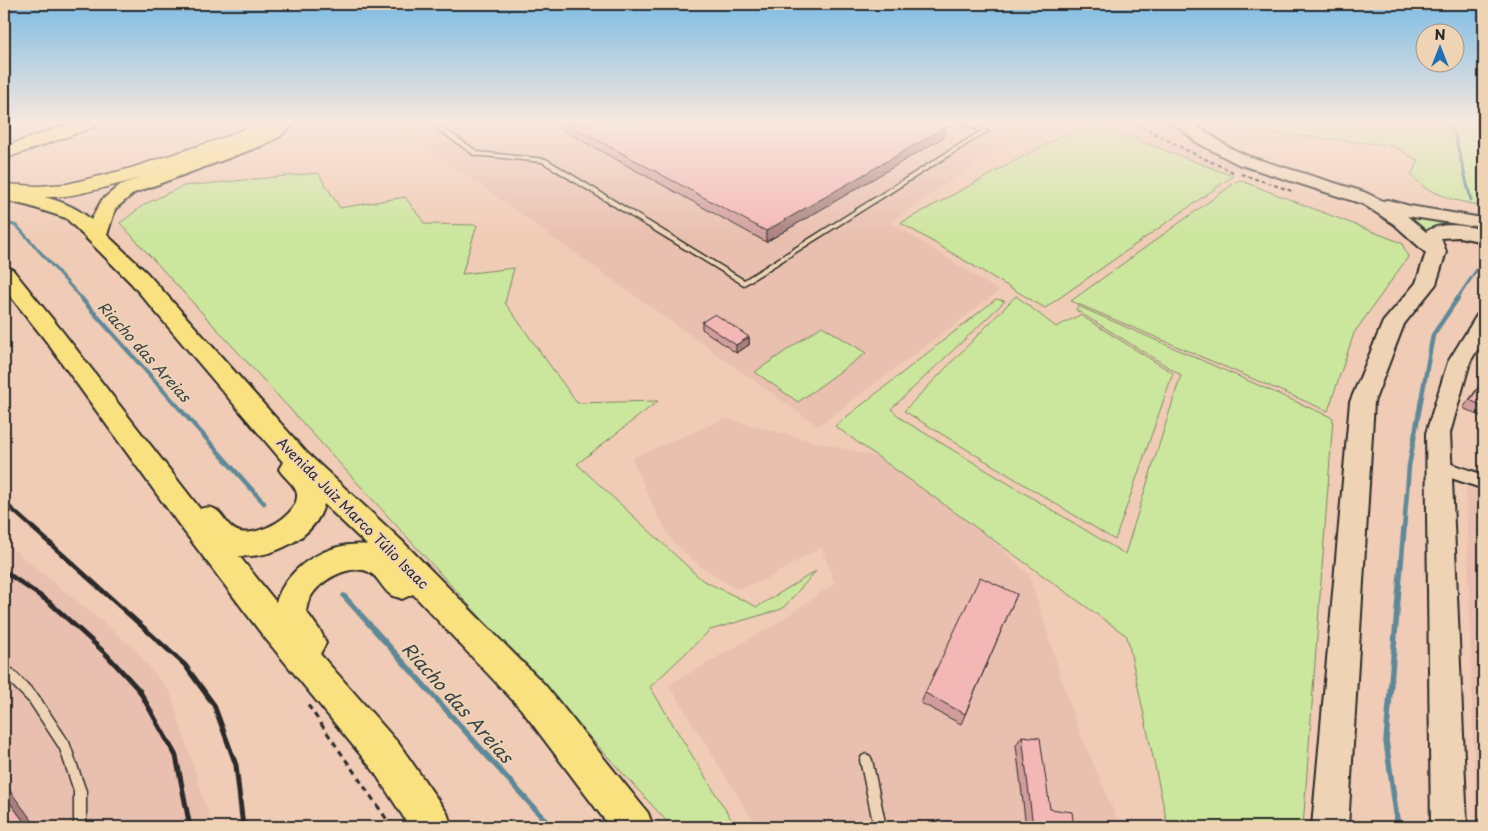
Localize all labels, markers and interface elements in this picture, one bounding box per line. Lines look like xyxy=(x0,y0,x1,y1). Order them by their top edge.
north arrow xyxy=(1416,22,1466,72)
text: N xyxy=(1434,24,1446,45)
water label: Riacho das Areias xyxy=(93,295,197,407)
street label: Avenida Juiz Marco Túlio Isaac xyxy=(272,432,434,594)
water label: Riacho das Areias xyxy=(396,636,521,770)

